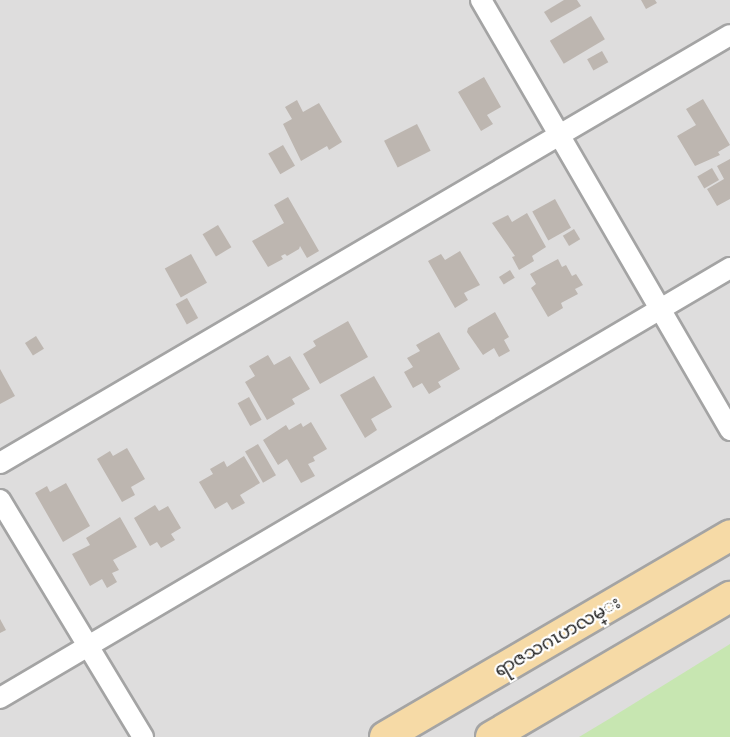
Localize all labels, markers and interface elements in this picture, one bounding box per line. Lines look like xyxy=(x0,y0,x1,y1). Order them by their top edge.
street label: ရာဇသဂၤဟလမ္း xyxy=(490,591,624,681)

